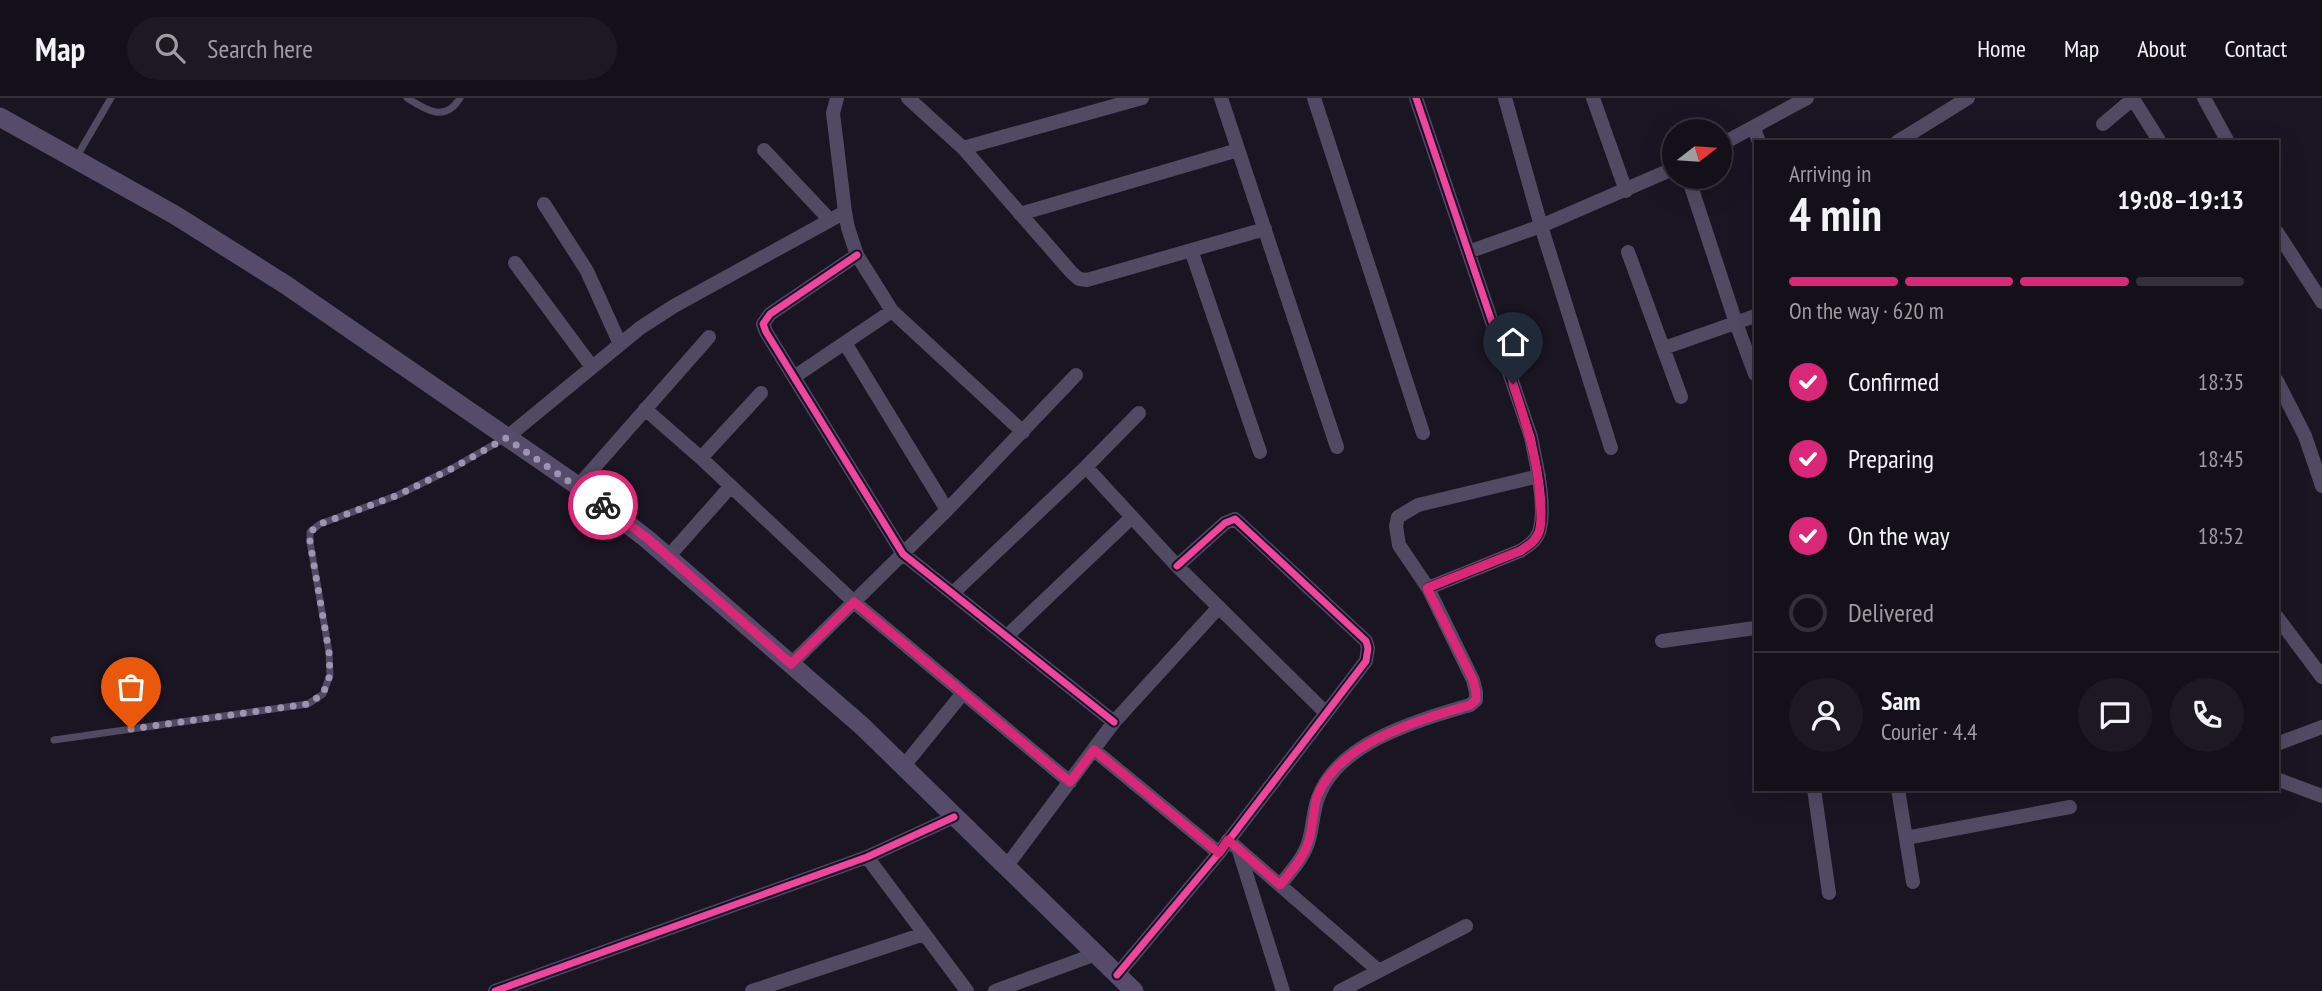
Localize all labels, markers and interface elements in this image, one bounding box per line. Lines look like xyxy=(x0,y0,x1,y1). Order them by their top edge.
search box xyxy=(127,17,617,80)
text: Map xyxy=(35,27,85,70)
icon: search xyxy=(151,29,189,67)
text: Search here xyxy=(207,32,313,65)
text: Home xyxy=(1977,33,2026,64)
text: Map xyxy=(2064,33,2099,64)
text: About xyxy=(2137,33,2186,64)
text: Contact xyxy=(2224,33,2287,64)
north arrow xyxy=(1662,119,1732,189)
map controls xyxy=(1662,119,1732,189)
text: Arriving in xyxy=(1789,159,1871,188)
text: 19:08–19:13 xyxy=(2117,183,2244,216)
text: 4 min xyxy=(1789,184,1882,244)
text: On the way · 620 m xyxy=(1789,296,1944,325)
pin xyxy=(1483,312,1543,384)
icon: home xyxy=(1494,323,1532,361)
icon: check xyxy=(1789,363,1827,401)
text: Confirmed xyxy=(1848,365,1939,398)
text: 18:35 xyxy=(2198,367,2244,396)
icon: check xyxy=(1789,440,1827,478)
text: Preparing xyxy=(1848,442,1934,475)
text: 18:45 xyxy=(2198,444,2244,473)
courier xyxy=(568,470,638,540)
icon: bike xyxy=(584,486,622,524)
icon: check xyxy=(1789,517,1827,555)
text: On the way xyxy=(1848,519,1950,552)
text: 18:52 xyxy=(2198,521,2244,550)
text: Delivered xyxy=(1848,596,1934,629)
pin xyxy=(101,657,161,729)
icon: bag xyxy=(112,668,150,706)
button: person xyxy=(1789,678,1863,752)
button: chat xyxy=(2078,678,2152,752)
button: phone xyxy=(2170,678,2244,752)
text: Sam xyxy=(1881,684,1920,717)
text: Courier · 4.4 xyxy=(1881,717,1977,746)

